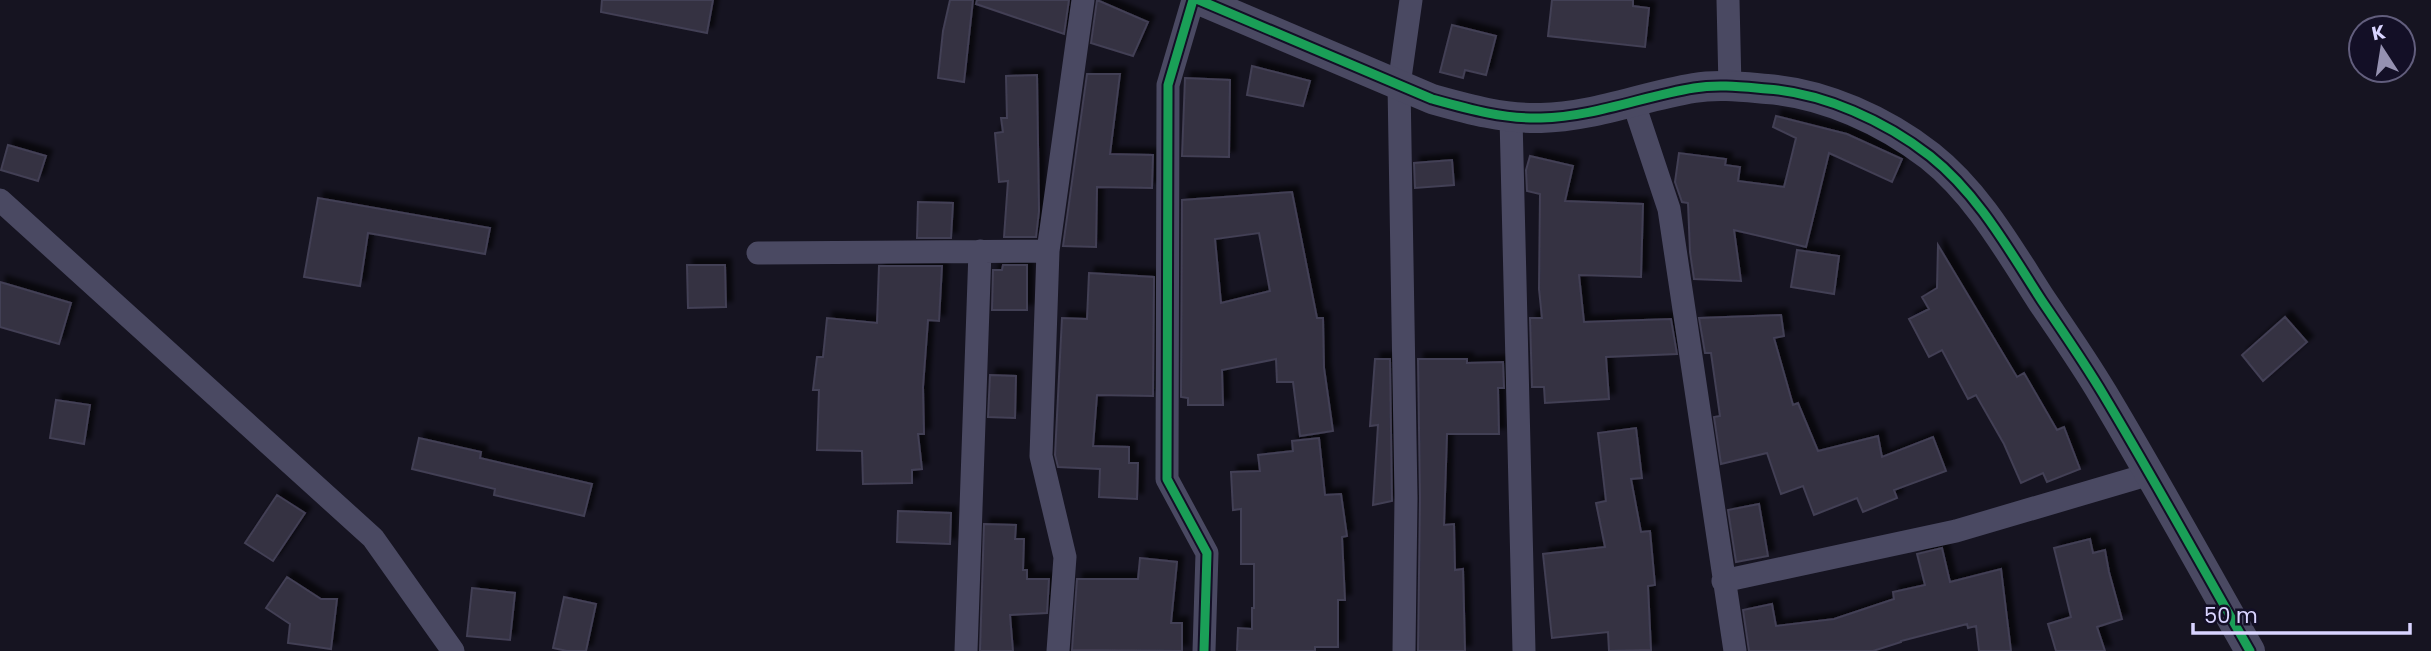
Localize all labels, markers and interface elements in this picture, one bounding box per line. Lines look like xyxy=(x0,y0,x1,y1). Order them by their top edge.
north arrow xyxy=(2347,14,2417,84)
text: K xyxy=(2369,18,2388,47)
scale bar xyxy=(2193,592,2410,636)
text: 50 m xyxy=(2204,601,2258,630)

